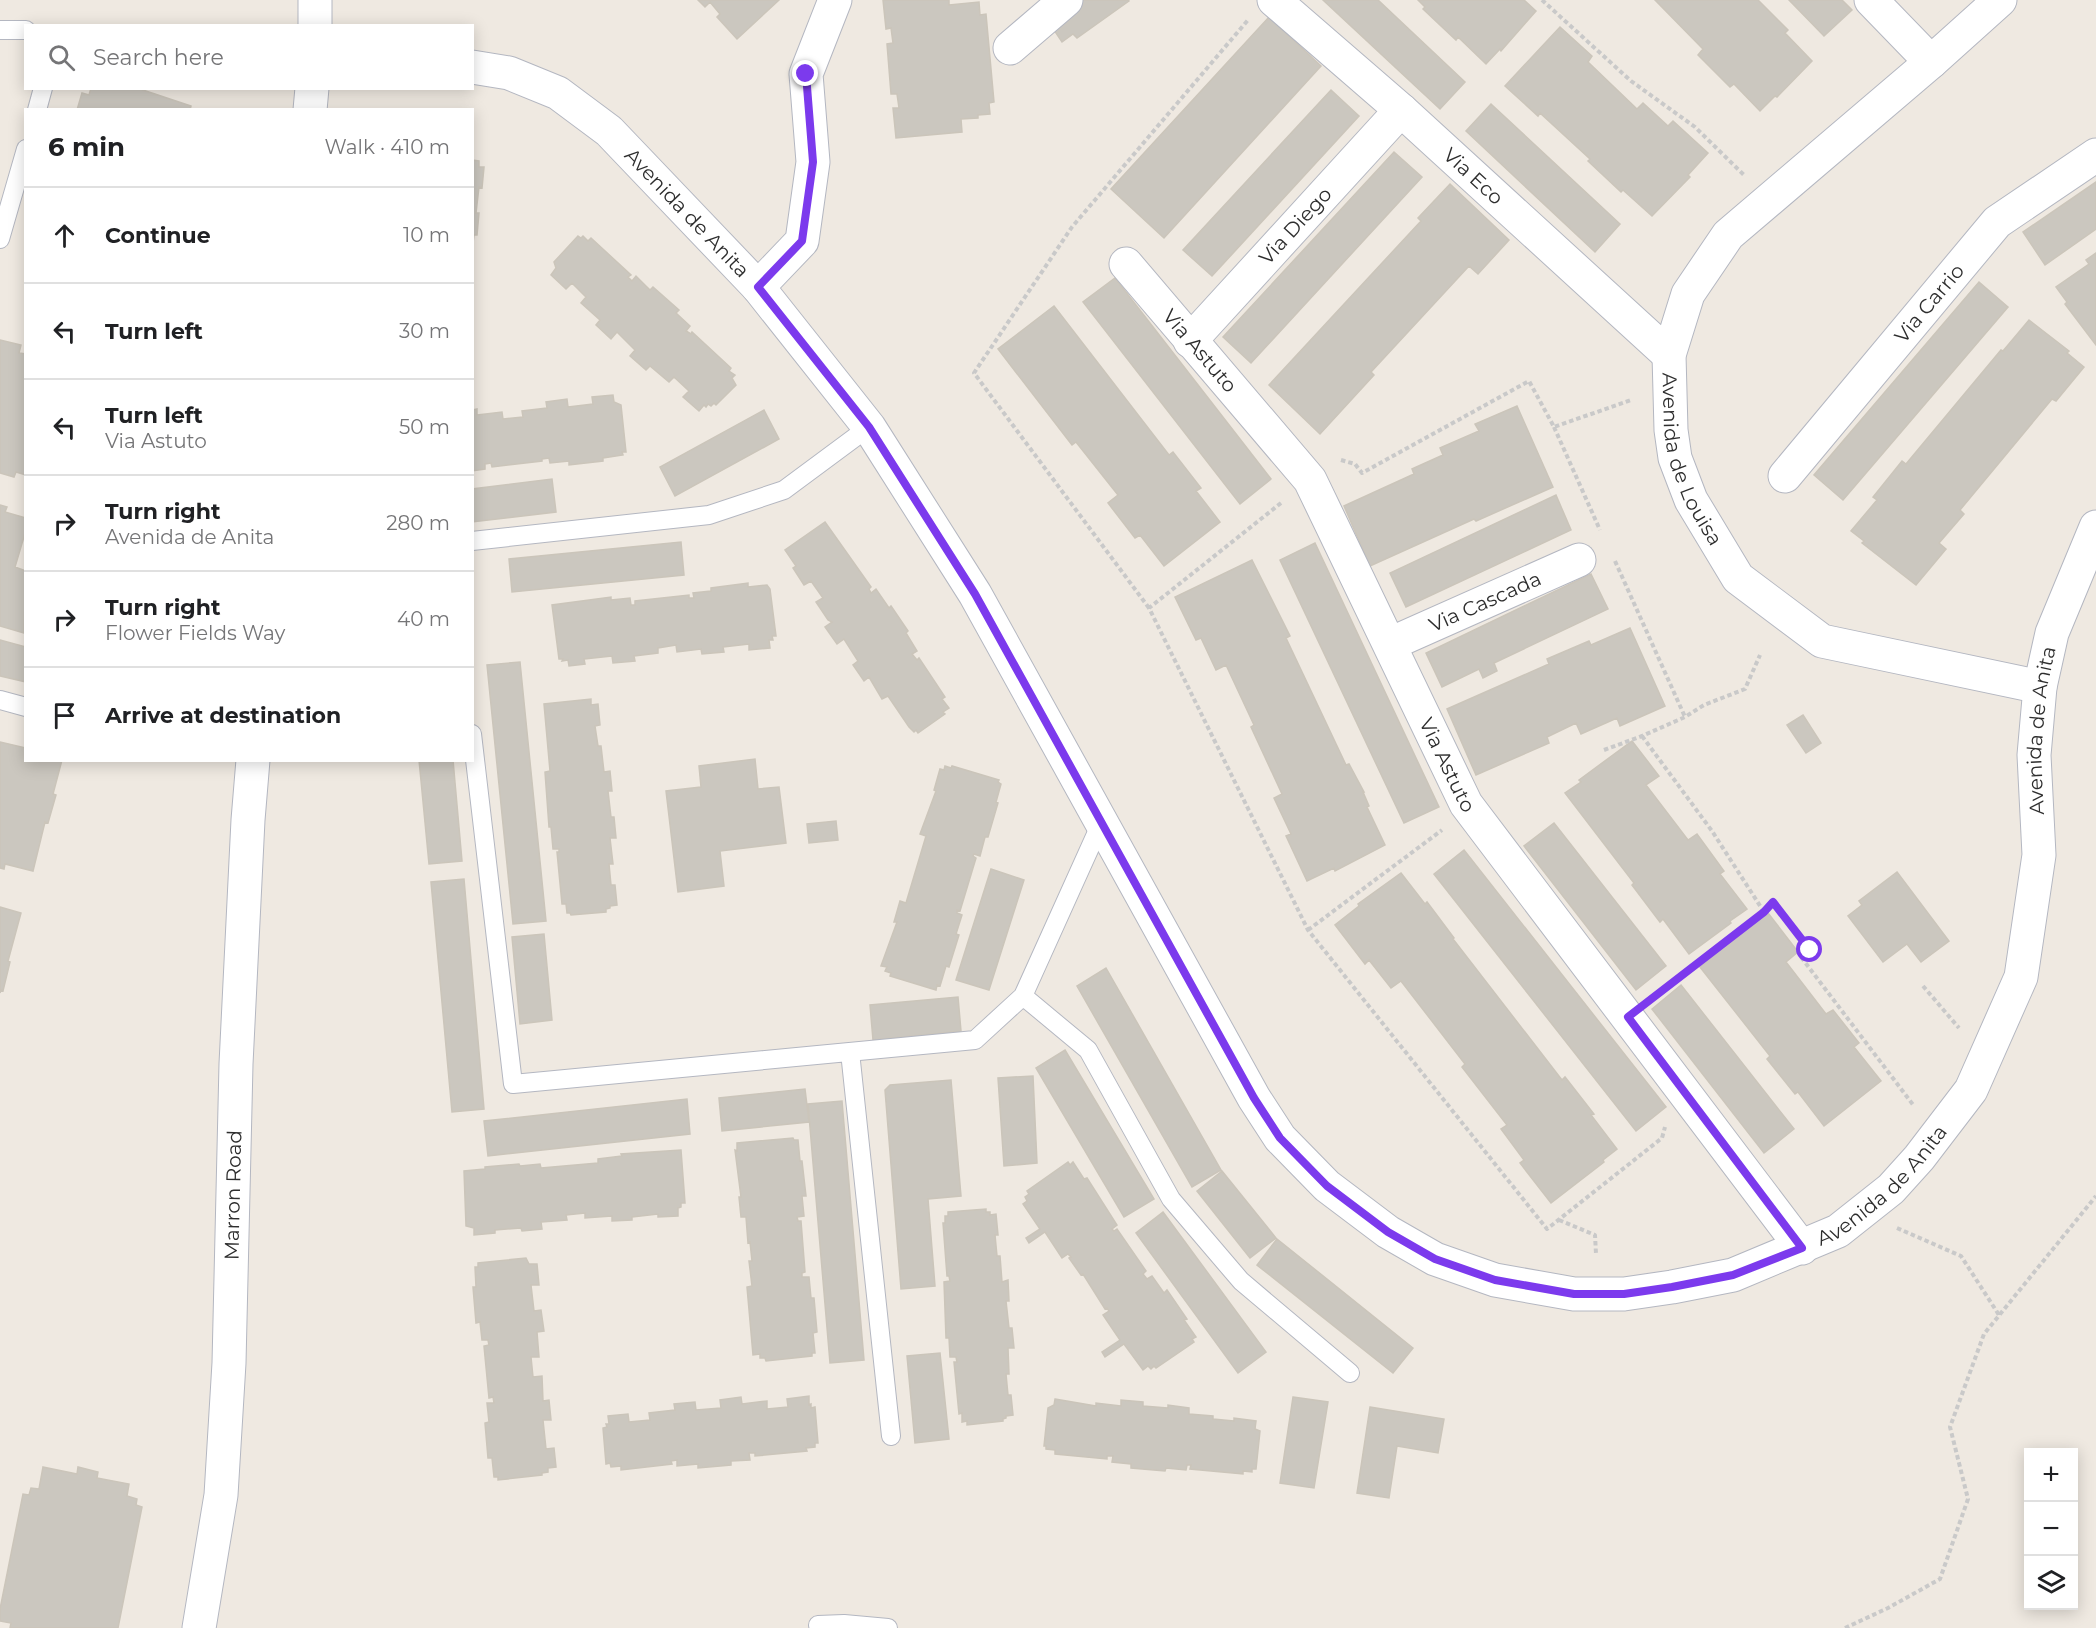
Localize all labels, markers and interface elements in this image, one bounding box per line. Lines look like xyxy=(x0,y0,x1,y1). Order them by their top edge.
search box xyxy=(24,24,474,90)
icon: search xyxy=(45,41,78,74)
text: Search here xyxy=(93,44,224,71)
route end xyxy=(792,60,818,86)
text: 6 min xyxy=(48,131,125,163)
text: Walk · 410 m xyxy=(325,135,450,159)
street label: Avenida de Anita xyxy=(620,143,754,282)
street label: Via Eco xyxy=(1438,143,1508,210)
street label: Via Diego xyxy=(1254,182,1337,269)
icon: ahead xyxy=(48,219,81,252)
text: Continue xyxy=(105,222,211,249)
text: 10 m xyxy=(403,223,450,247)
street label: Via Carrio xyxy=(1889,259,1969,348)
street label: Via Astuto xyxy=(1158,304,1242,397)
icon: left xyxy=(48,315,81,348)
text: Turn left xyxy=(105,318,203,345)
text: 30 m xyxy=(399,319,450,343)
street label: Avenida de Louisa xyxy=(1657,372,1728,550)
text: Turn left xyxy=(105,402,203,429)
icon: left xyxy=(48,411,81,444)
text: 50 m xyxy=(399,415,450,439)
text: Via Astuto xyxy=(105,429,207,453)
text: Turn right xyxy=(105,498,220,525)
icon: right xyxy=(48,507,81,540)
text: 280 m xyxy=(386,511,450,535)
text: Avenida de Anita xyxy=(105,525,274,549)
street label: Via Cascada xyxy=(1425,566,1545,637)
text: Turn right xyxy=(105,594,220,621)
icon: right xyxy=(48,603,81,636)
text: 40 m xyxy=(397,607,450,631)
text: Flower Fields Way xyxy=(105,621,285,645)
street label: Avenida de Anita xyxy=(2022,644,2061,815)
icon: arrive xyxy=(48,699,81,732)
text: Arrive at destination xyxy=(105,702,341,729)
street label: Via Astuto xyxy=(1414,714,1480,817)
route start xyxy=(1796,936,1822,962)
street label: Avenida de Anita xyxy=(1813,1120,1952,1251)
street label: Marron Road xyxy=(219,1130,246,1260)
map controls xyxy=(2024,1448,2078,1610)
button: + xyxy=(2024,1448,2078,1502)
button: − xyxy=(2024,1502,2078,1556)
button: layers xyxy=(2024,1556,2078,1610)

